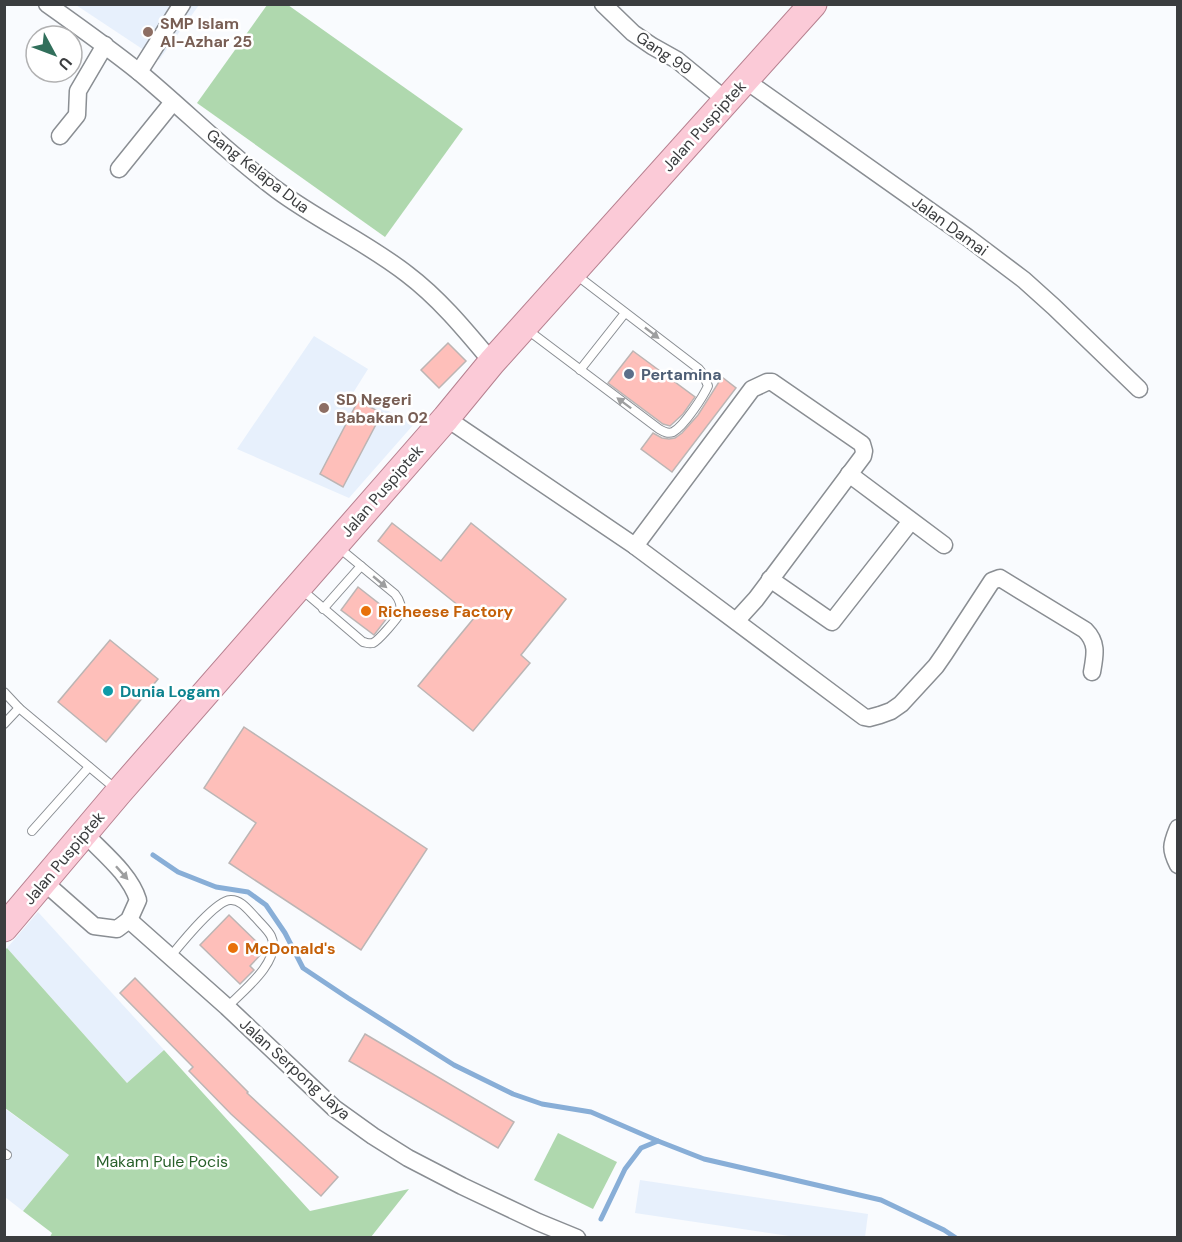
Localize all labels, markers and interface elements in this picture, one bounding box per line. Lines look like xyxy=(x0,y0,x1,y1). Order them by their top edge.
place label: SMP Islam Al-Azhar 25 xyxy=(160,13,252,52)
north arrow xyxy=(24,24,84,84)
marker: SMP Islam Al-Azhar 25 xyxy=(141,25,155,39)
street label: Gang 99 xyxy=(632,27,696,79)
text: U xyxy=(53,52,76,75)
street label: Jalan Puspiptek xyxy=(657,76,751,176)
street label: Gang Kelapa Dua xyxy=(202,124,314,218)
street label: Jalan Damai xyxy=(908,191,992,261)
one-way arrow xyxy=(644,327,660,340)
place label: Pertamina xyxy=(641,364,722,385)
marker: Pertamina xyxy=(622,367,636,381)
place label: SD Negeri Babakan 02 xyxy=(336,389,428,428)
one-way arrow xyxy=(617,397,633,409)
marker: SD Negeri Babakan 02 xyxy=(317,401,331,415)
street label: Jalan Puspiptek xyxy=(336,440,428,542)
one-way arrow xyxy=(372,575,387,588)
place label: Richeese Factory xyxy=(378,601,513,622)
marker: Richeese Factory xyxy=(359,604,373,618)
place label: Dunia Logam xyxy=(120,681,220,702)
marker: Dunia Logam xyxy=(101,684,115,698)
street label: Jalan Puspiptek xyxy=(19,807,109,909)
one-way arrow xyxy=(115,865,128,880)
place label: McDonald's xyxy=(245,938,336,959)
marker: McDonald's xyxy=(226,941,240,955)
street label: Jalan Serpong Jaya xyxy=(235,1014,355,1124)
park label: Makam Pule Pocis xyxy=(96,1151,228,1172)

